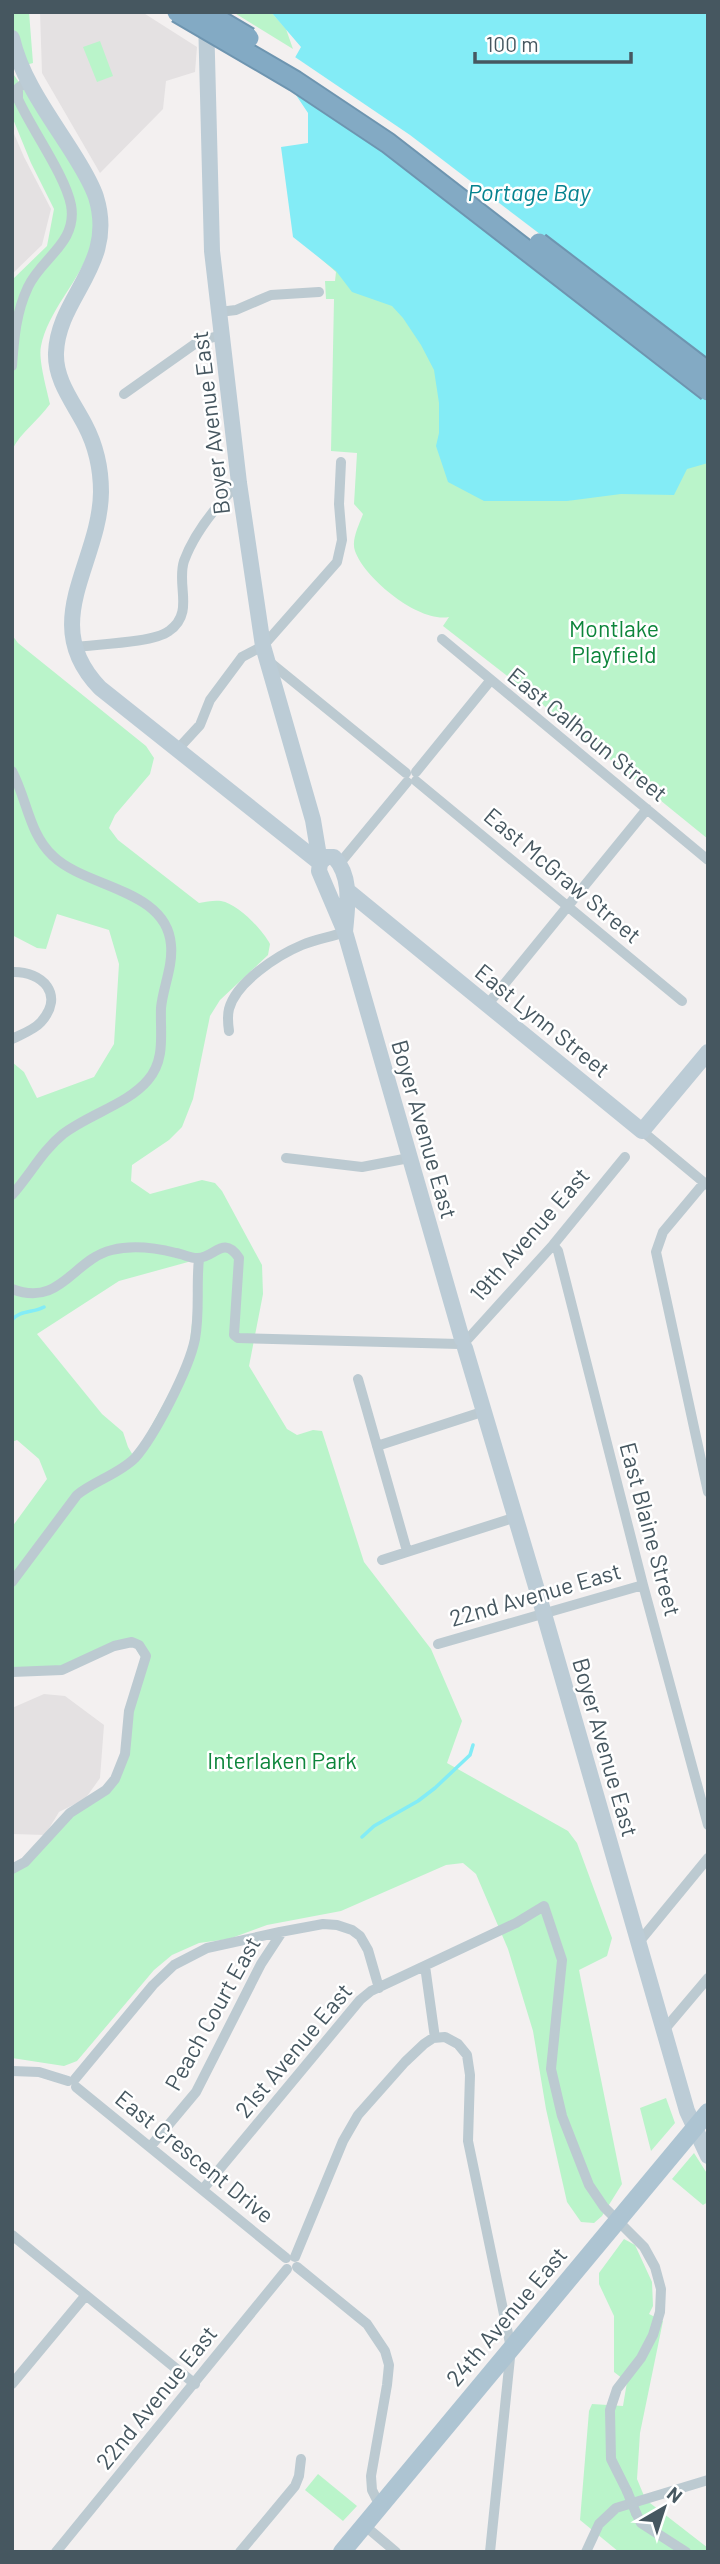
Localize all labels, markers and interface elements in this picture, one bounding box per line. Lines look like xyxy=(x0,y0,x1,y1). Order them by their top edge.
scale bar xyxy=(475,21,631,65)
text: 100 m xyxy=(486,31,539,56)
water label: Portage Bay xyxy=(468,177,592,206)
street label: Boyer Avenue East xyxy=(185,330,235,516)
park label: Montlake Playfield xyxy=(569,614,659,668)
street label: East Calhoun Street xyxy=(502,661,674,807)
street label: East McGraw Street xyxy=(479,801,647,949)
street label: East Lynn Street xyxy=(470,957,616,1083)
street label: Boyer Avenue East xyxy=(386,1036,464,1222)
street label: 19th Avenue East xyxy=(463,1161,595,1307)
street label: East Blaine Street xyxy=(614,1439,688,1619)
street label: 22nd Avenue East xyxy=(446,1556,624,1632)
street label: Boyer Avenue East xyxy=(567,1654,645,1840)
park label: Interlaken Park xyxy=(207,1746,357,1774)
street label: Peach Court East xyxy=(158,1931,266,2095)
street label: 21st Avenue East xyxy=(229,1977,357,2123)
street label: East Crescent Drive xyxy=(110,2084,280,2228)
street label: 24th Avenue East xyxy=(440,2241,572,2391)
street label: 22nd Avenue East xyxy=(89,2319,223,2475)
north arrow xyxy=(629,2473,699,2543)
text: N xyxy=(663,2481,687,2507)

